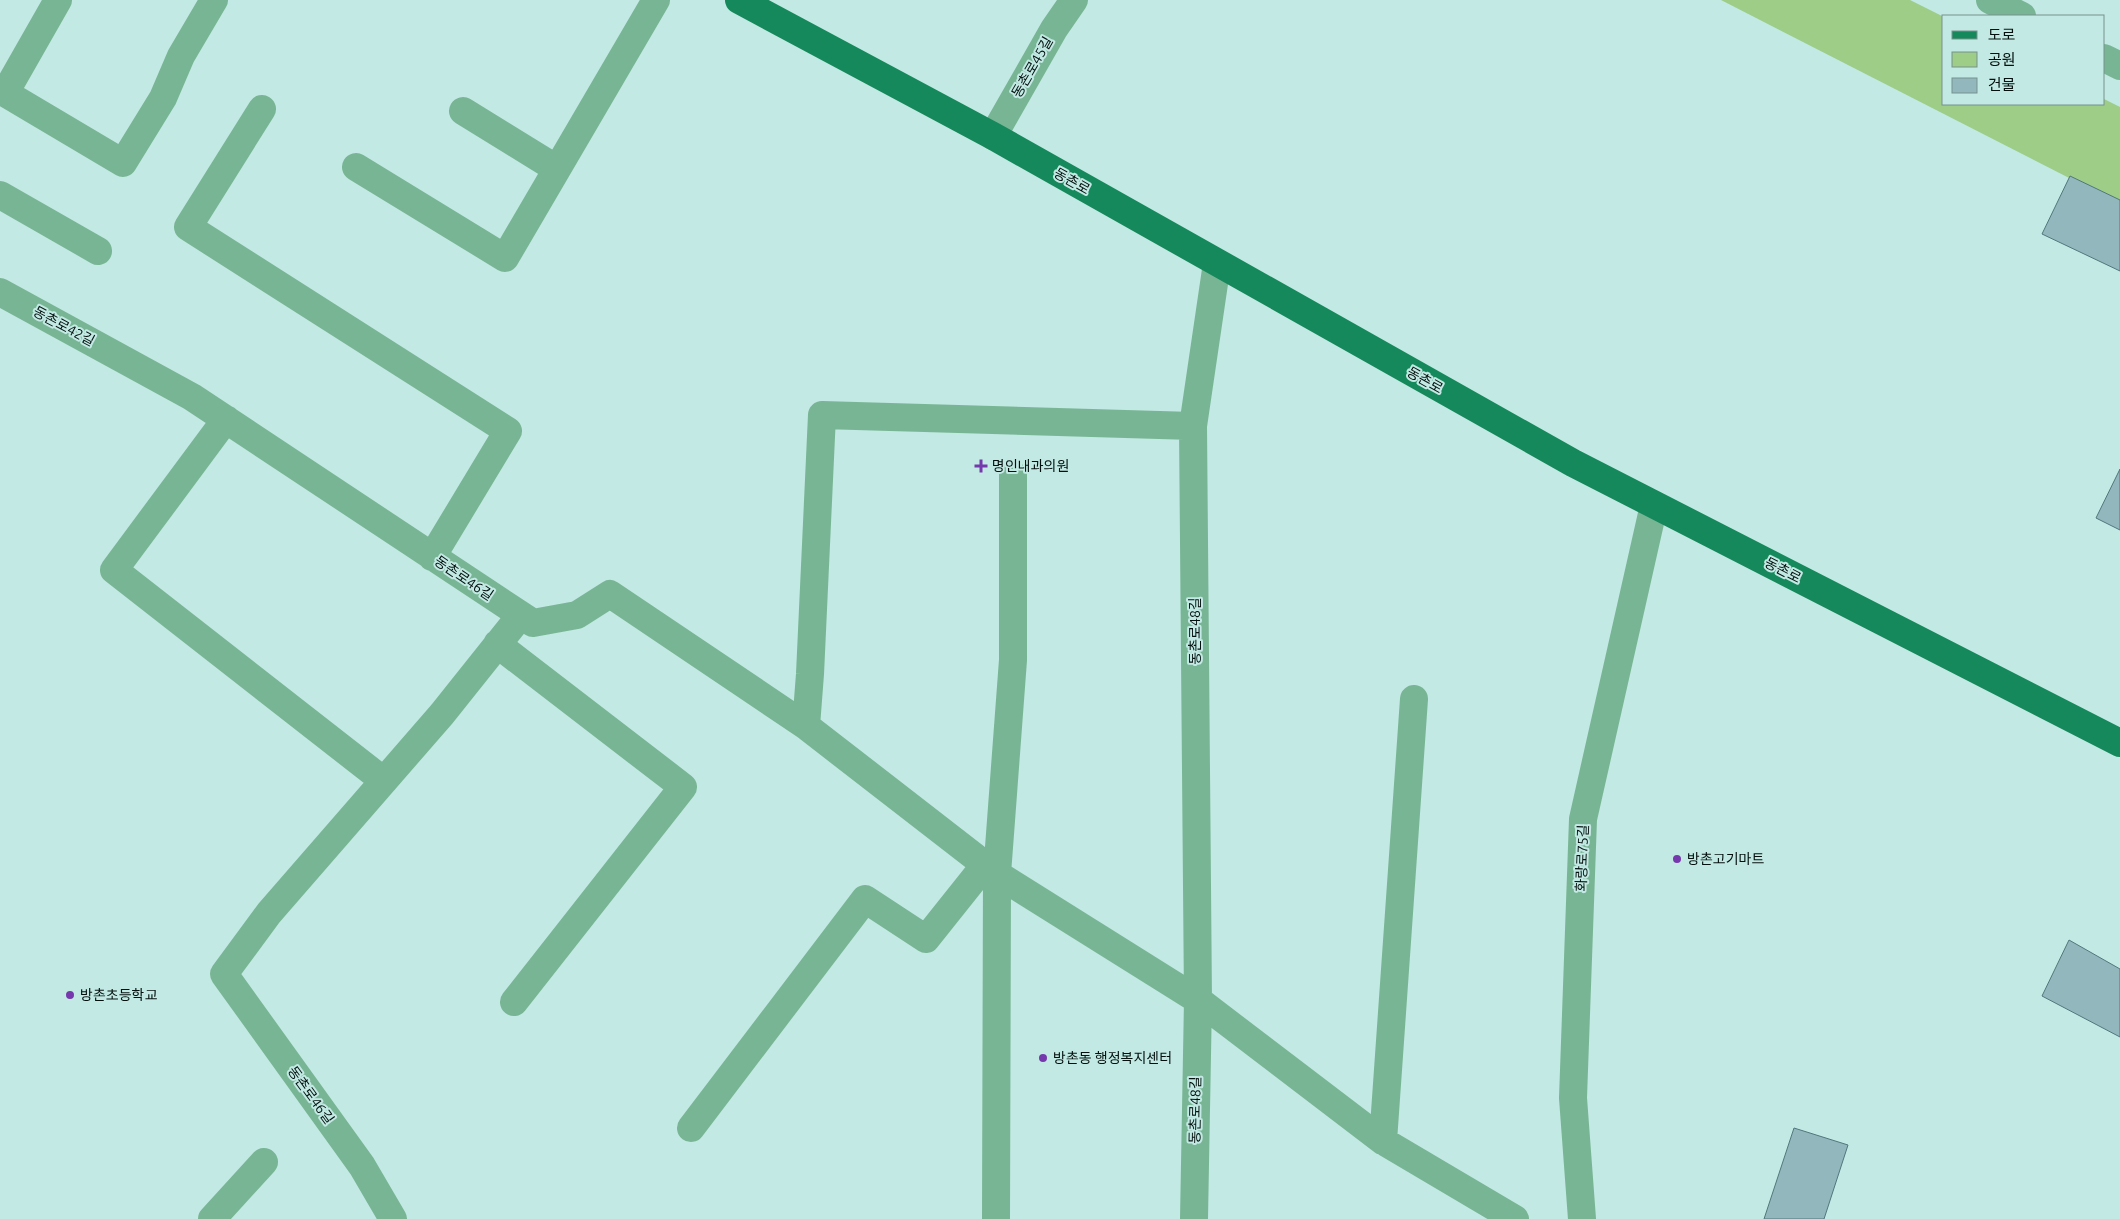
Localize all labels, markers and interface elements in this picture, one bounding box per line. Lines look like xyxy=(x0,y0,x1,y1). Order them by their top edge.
legend xyxy=(1942,15,2105,105)
text: 도로 xyxy=(1988,26,2016,43)
street label: 동촌로45길 xyxy=(1008,34,1056,100)
text: 공원 xyxy=(1988,51,2016,68)
text: 건물 xyxy=(1988,76,2016,93)
street label: 동촌로 xyxy=(1051,165,1093,197)
street label: 동촌로42길 xyxy=(31,303,97,349)
street label: 동촌로 xyxy=(1404,364,1446,396)
place label: 명인내과의원 xyxy=(992,458,1069,474)
marker: 명인내과의원 xyxy=(974,459,988,473)
street label: 동촌로46길 xyxy=(432,553,496,603)
street label: 동촌로 xyxy=(1762,554,1804,586)
street label: 동촌로48길 xyxy=(1187,597,1203,665)
street label: 화랑로75길 xyxy=(1573,824,1591,892)
place label: 방촌고기마트 xyxy=(1687,851,1764,867)
marker: 방촌고기마트 xyxy=(1671,853,1683,865)
place label: 방촌초등학교 xyxy=(80,987,157,1003)
marker: 방촌초등학교 xyxy=(64,989,76,1001)
place label: 방촌동 행정복지센터 xyxy=(1053,1050,1172,1066)
marker: 방촌동 행정복지센터 xyxy=(1037,1052,1049,1064)
street label: 동촌로46길 xyxy=(285,1063,337,1127)
street label: 동촌로48길 xyxy=(1186,1076,1204,1144)

